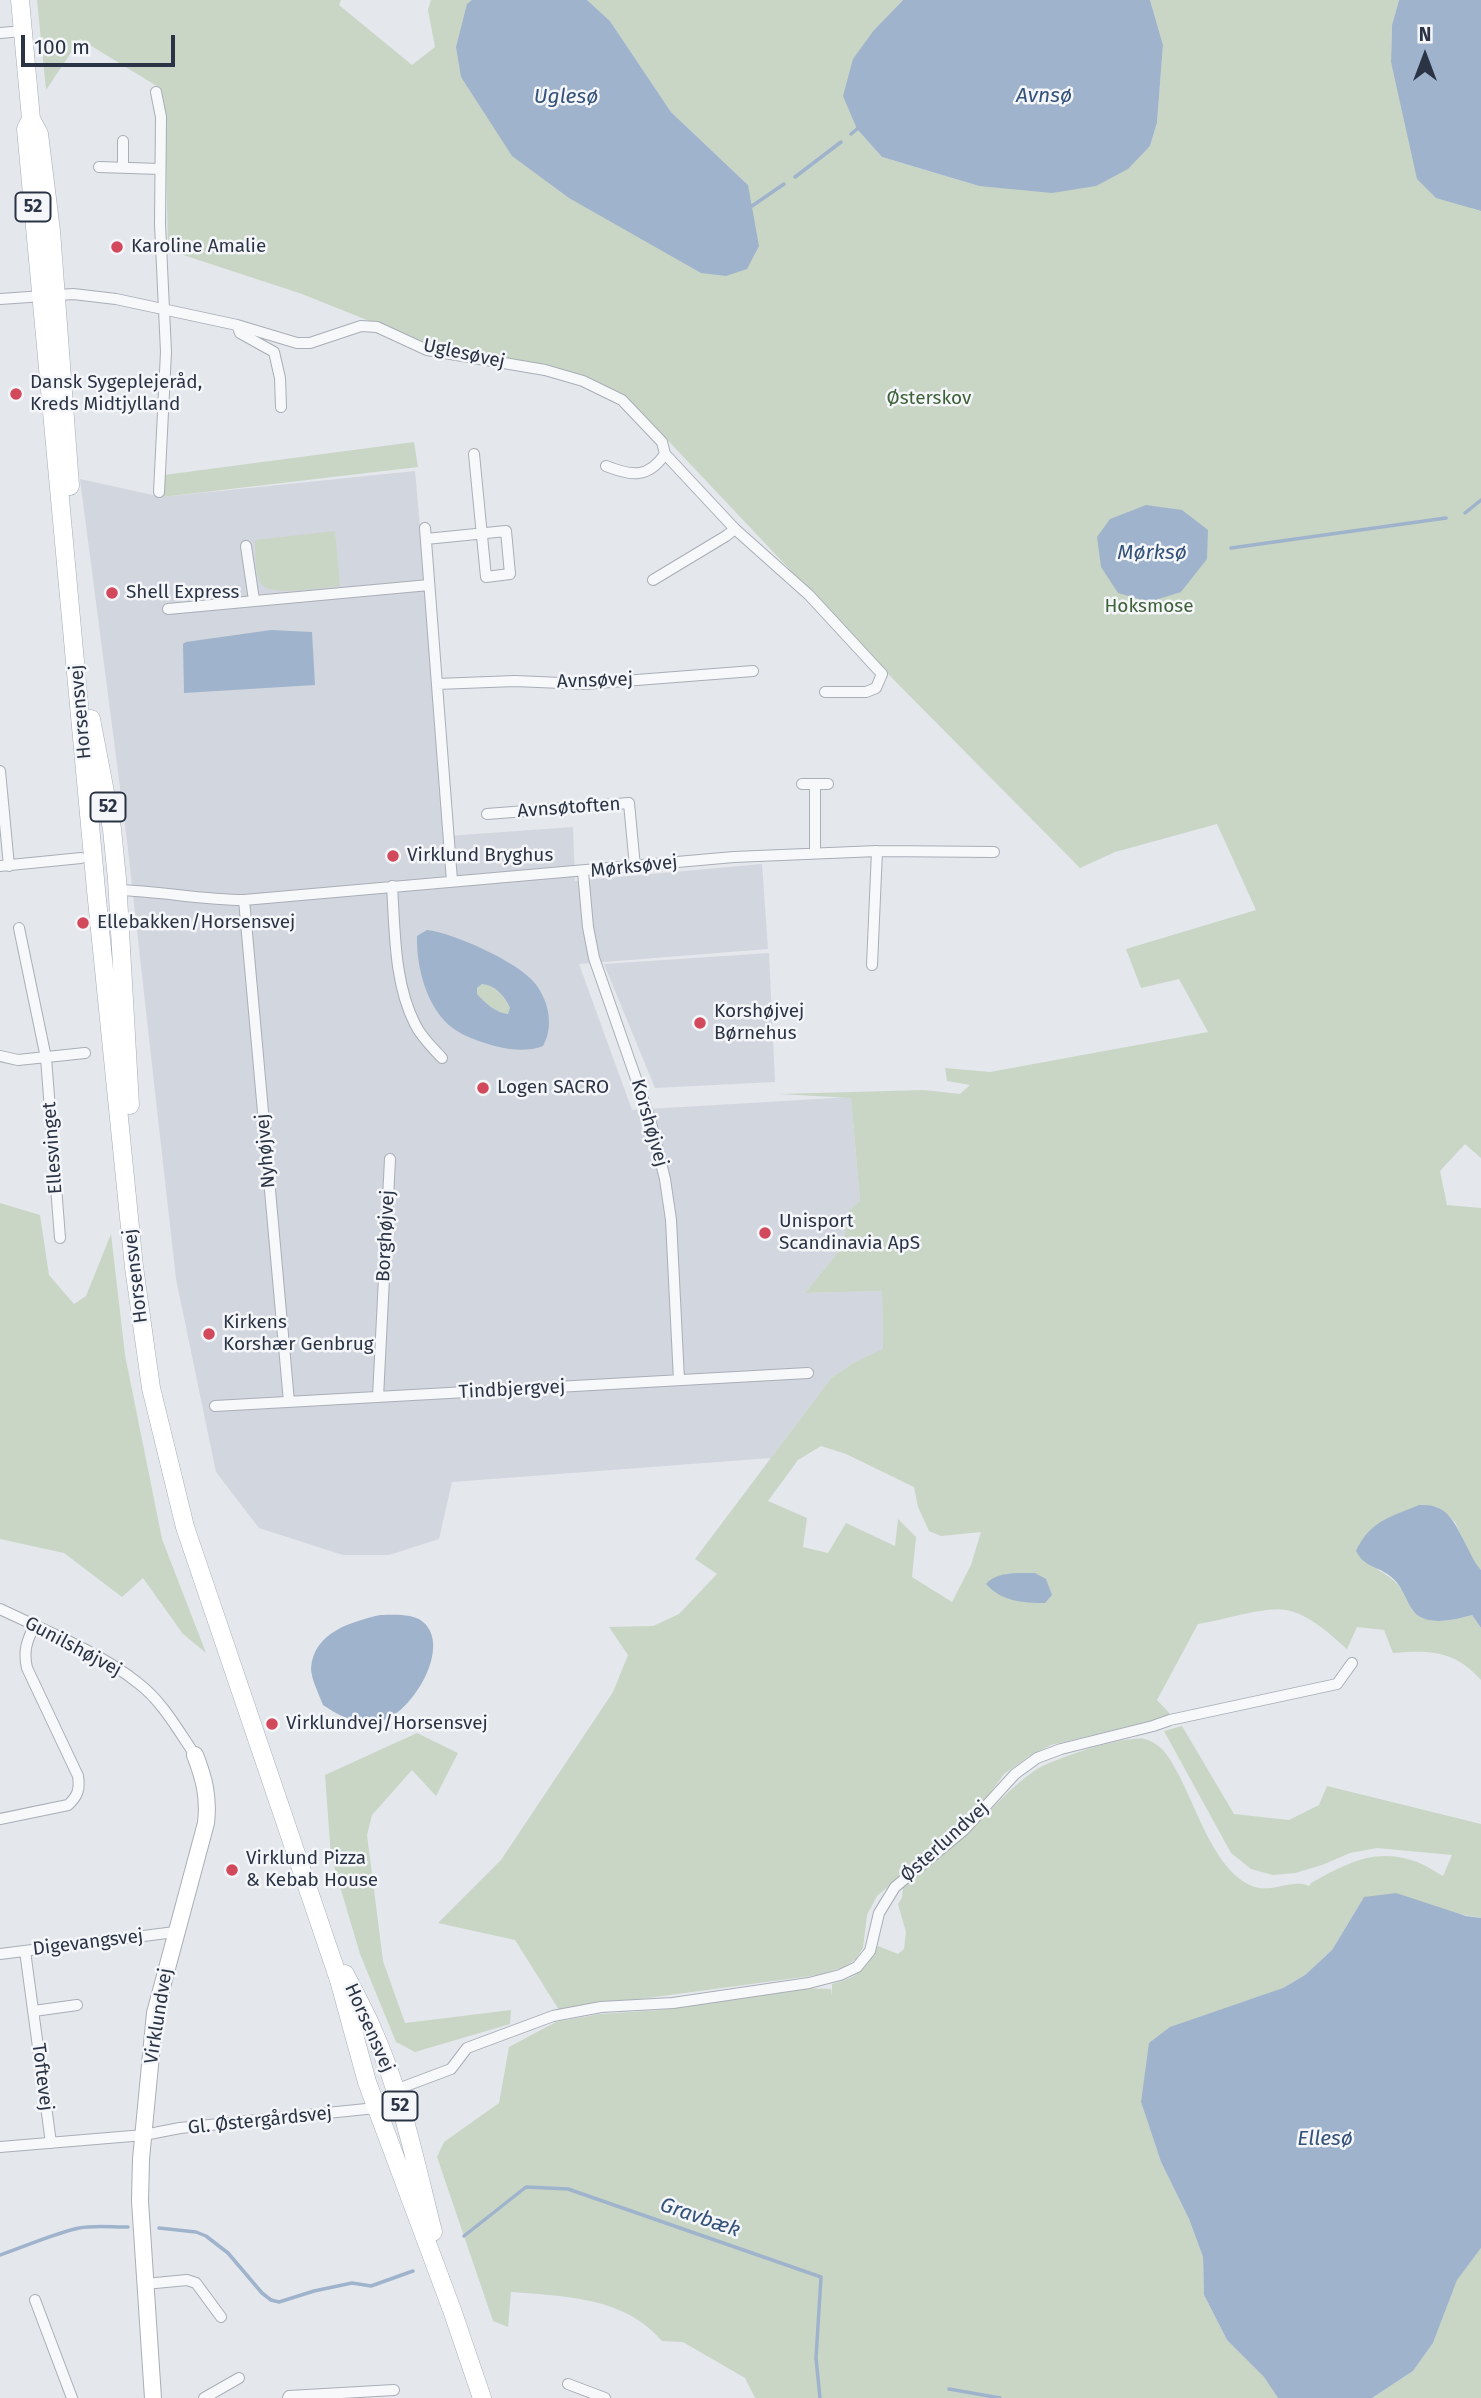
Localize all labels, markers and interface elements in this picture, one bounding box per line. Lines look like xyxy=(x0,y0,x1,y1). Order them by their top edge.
scale bar xyxy=(24,21,178,65)
north arrow xyxy=(1390,21,1460,91)
text: N xyxy=(1419,23,1431,46)
text: 100 m xyxy=(34,34,90,60)
water label: Avnsø xyxy=(1016,83,1072,109)
water label: Uglesø xyxy=(534,84,598,110)
road number: 52 xyxy=(16,192,50,222)
place label: Karoline Amalie xyxy=(131,236,266,258)
marker: Karoline Amalie xyxy=(109,239,125,255)
street label: Uglesøvej xyxy=(421,334,507,374)
place label: Dansk Sygeplejeråd, Kreds Midtjylland xyxy=(30,372,202,416)
marker: Dansk Sygeplejeråd, Kreds Midtjylland xyxy=(8,386,24,402)
park label: Østerskov xyxy=(887,388,971,410)
water label: Mørksø xyxy=(1117,540,1187,566)
place label: Shell Express xyxy=(126,582,239,604)
marker: Shell Express xyxy=(104,585,120,601)
park label: Hoksmose xyxy=(1104,596,1194,618)
street label: Horsensvej xyxy=(66,664,96,760)
street label: Avnsøvej xyxy=(557,668,633,694)
road number: 52 xyxy=(90,792,126,822)
street label: Avnsøtoften xyxy=(517,793,621,823)
place label: Virklund Bryghus xyxy=(407,845,553,867)
marker: Virklund Bryghus xyxy=(385,848,401,864)
street label: Mørksøvej xyxy=(589,851,679,883)
place label: Ellebakken/Horsensvej xyxy=(97,912,295,934)
marker: Ellebakken/Horsensvej xyxy=(75,915,91,931)
place label: Korshøjvej Børnehus xyxy=(714,1001,804,1045)
marker: Korshøjvej Børnehus xyxy=(692,1015,708,1031)
street label: Korshøjvej xyxy=(626,1076,672,1170)
place label: Logen SACRO xyxy=(497,1077,609,1099)
marker: Logen SACRO xyxy=(475,1080,491,1096)
street label: Ellesvinget xyxy=(38,1101,68,1195)
street label: Nyhøjvej xyxy=(251,1113,281,1189)
street label: Borghøjvej xyxy=(372,1189,400,1283)
place label: Unisport Scandinavia ApS xyxy=(779,1211,920,1255)
marker: Unisport Scandinavia ApS xyxy=(757,1225,773,1241)
street label: Horsensvej xyxy=(119,1228,153,1324)
place label: Kirkens Korshær Genbrug xyxy=(223,1312,374,1356)
marker: Kirkens Korshær Genbrug xyxy=(201,1326,217,1342)
street label: Tindbjergvej xyxy=(458,1376,566,1404)
street label: Gunilshøjvej xyxy=(21,1612,125,1682)
place label: Virklundvej/Horsensvej xyxy=(286,1713,488,1735)
marker: Virklundvej/Horsensvej xyxy=(264,1716,280,1732)
street label: Østerlundvej xyxy=(896,1797,994,1887)
place label: Virklund Pizza & Kebab House xyxy=(246,1848,378,1892)
marker: Virklund Pizza & Kebab House xyxy=(224,1862,240,1878)
street label: Digevangsvej xyxy=(31,1925,145,1961)
street label: Virklundvej xyxy=(140,1966,178,2066)
street label: Horsensvej xyxy=(339,1980,399,2076)
street label: Toftevej xyxy=(27,2042,57,2112)
road number: 52 xyxy=(382,2092,418,2120)
street label: Gl. Østergårdsvej xyxy=(187,2102,333,2140)
water label: Ellesø xyxy=(1297,2126,1353,2152)
water label: Gravbæk xyxy=(657,2193,743,2243)

